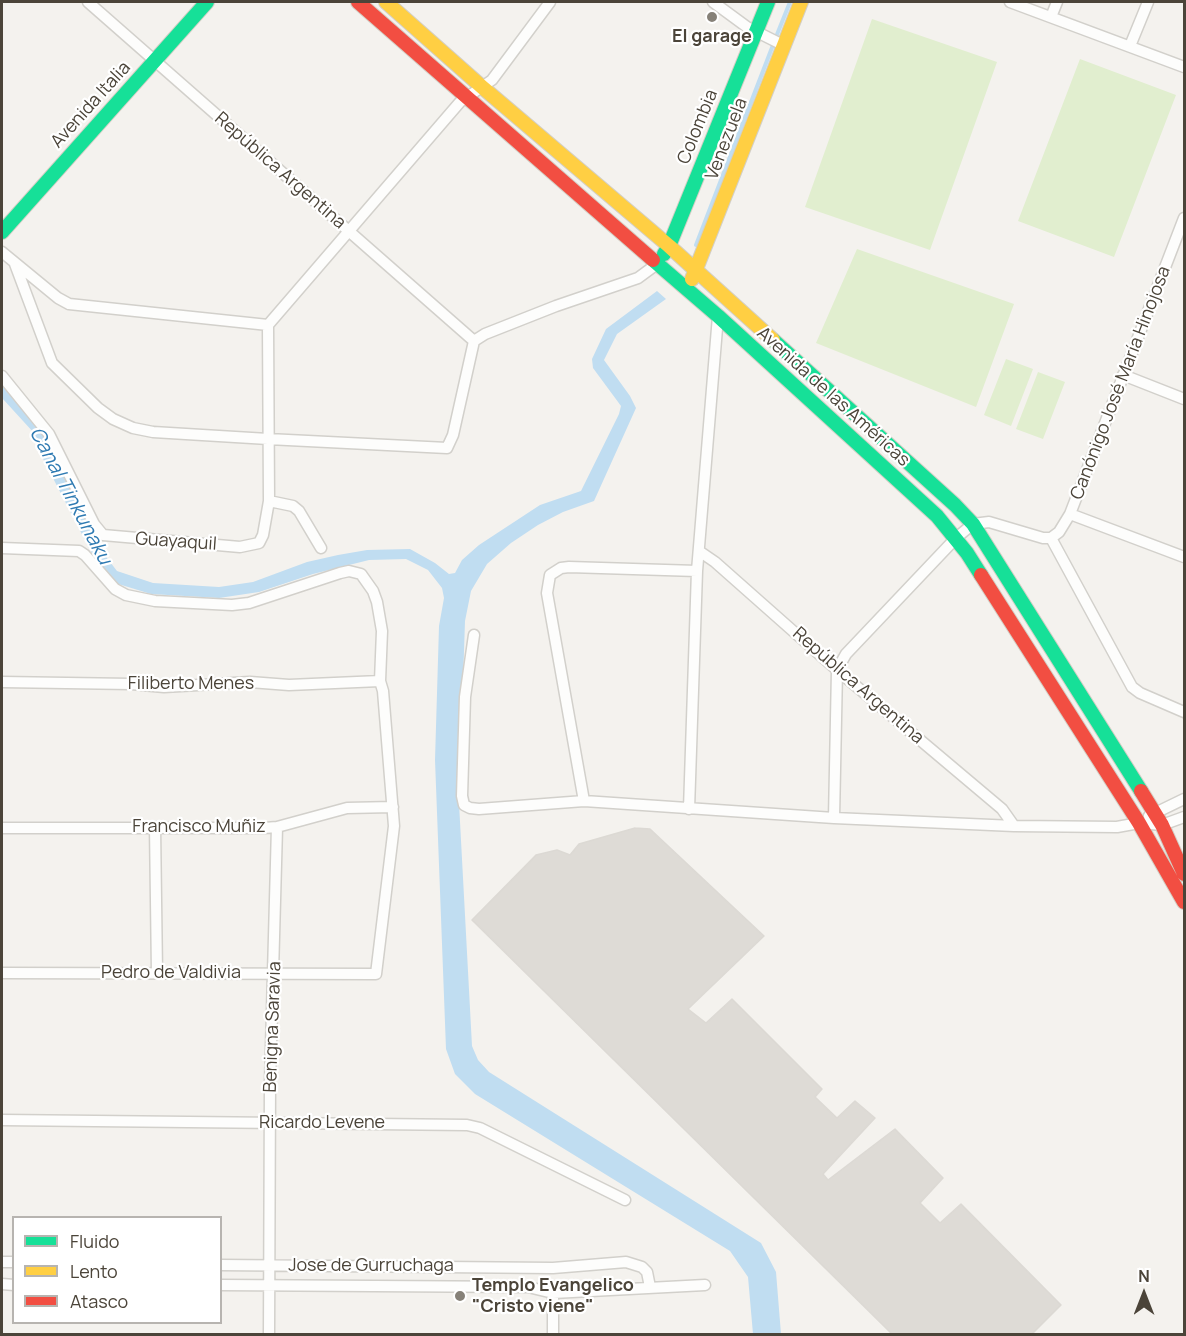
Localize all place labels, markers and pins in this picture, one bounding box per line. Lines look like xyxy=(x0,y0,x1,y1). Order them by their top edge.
marker: El garage xyxy=(705,10,719,24)
place label: El garage xyxy=(672,26,752,48)
place label: Templo Evangelico "Cristo viene" xyxy=(472,1275,634,1318)
marker: Templo Evangelico "Cristo viene" xyxy=(453,1289,467,1303)

